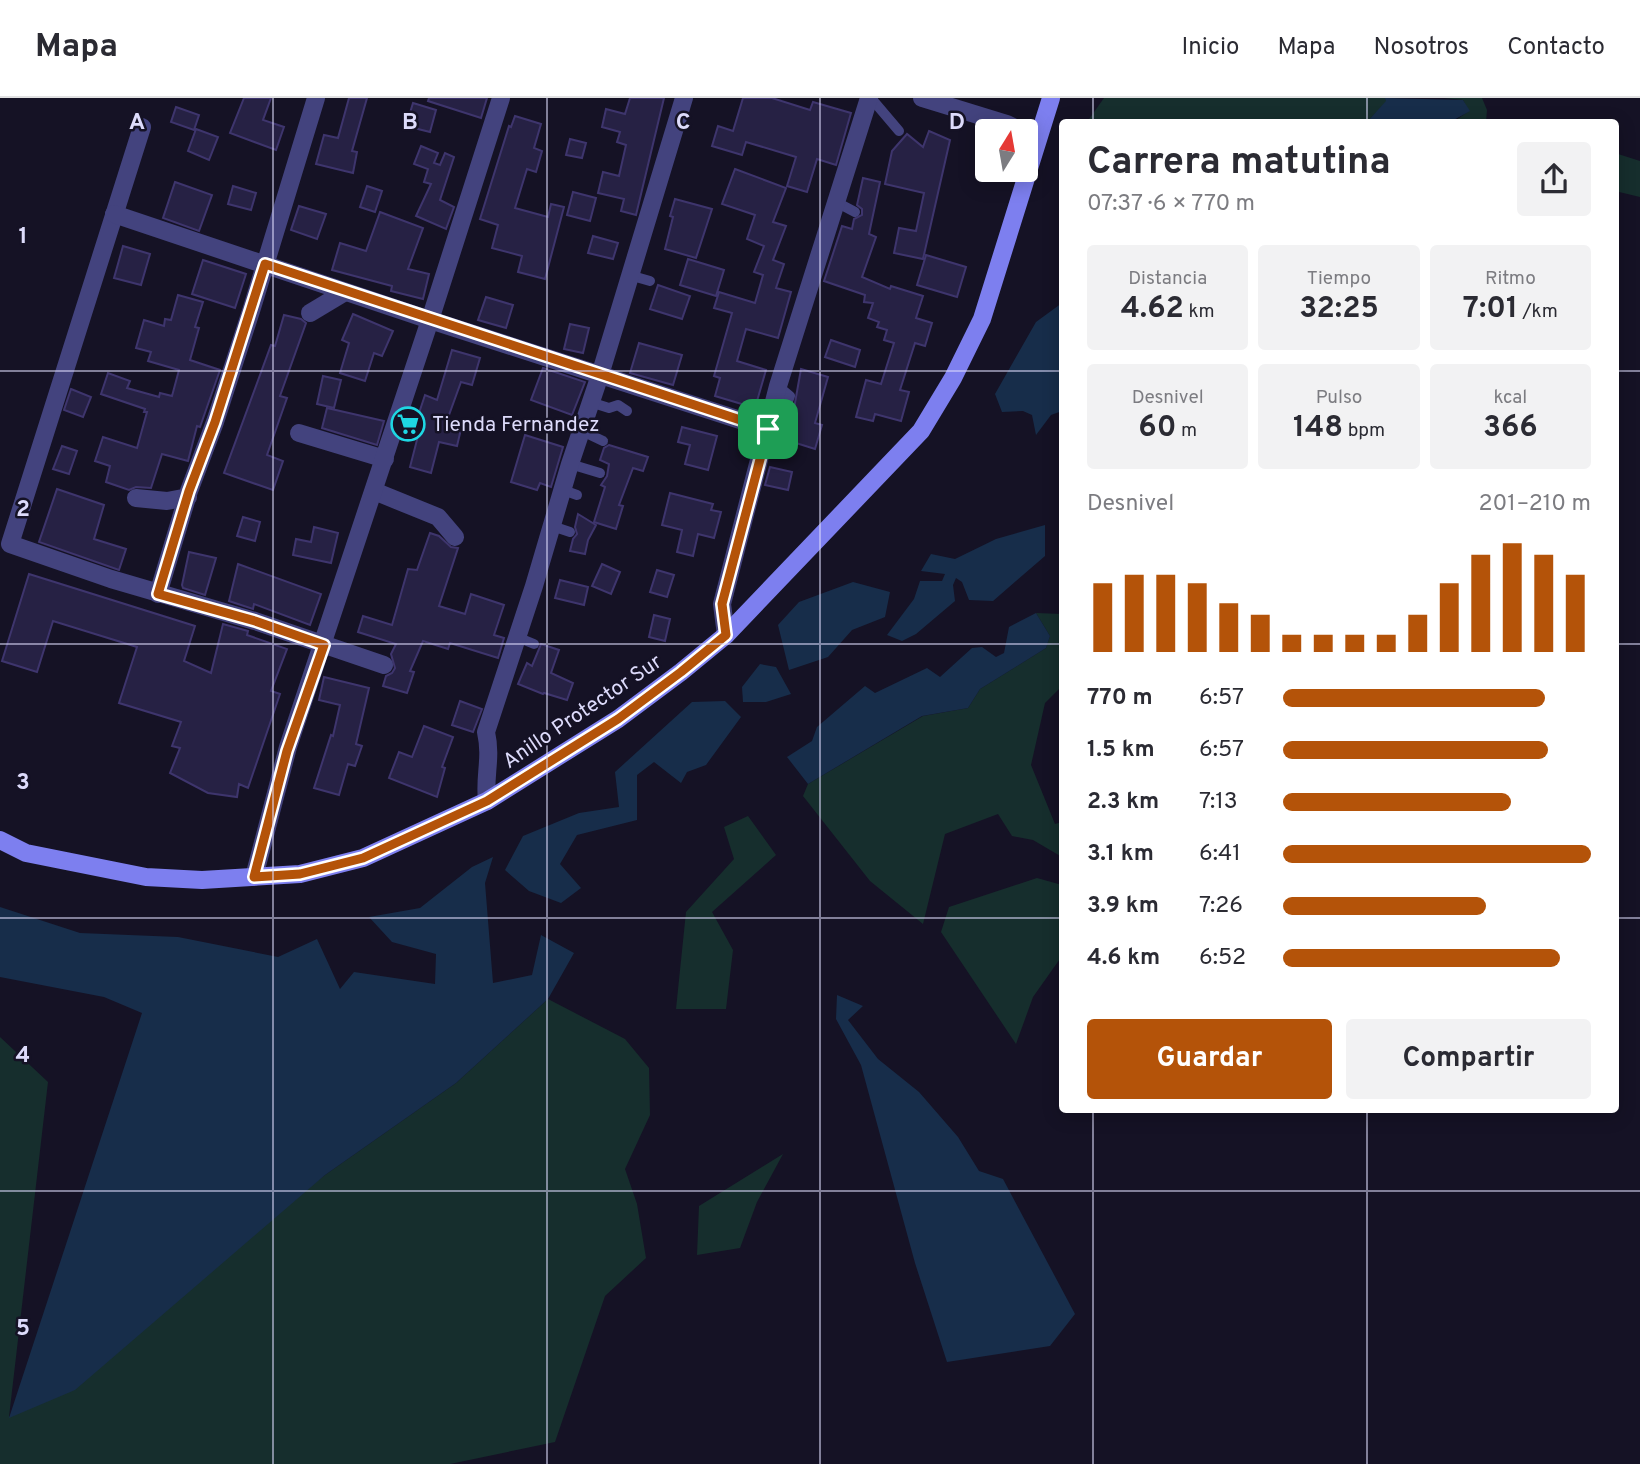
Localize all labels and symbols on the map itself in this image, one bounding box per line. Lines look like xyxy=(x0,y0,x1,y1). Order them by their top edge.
text: A xyxy=(129,109,145,138)
text: B xyxy=(402,109,418,138)
text: C xyxy=(676,109,690,138)
text: D xyxy=(949,109,965,138)
north arrow xyxy=(975,119,1038,182)
text: 1 xyxy=(18,223,28,252)
pin xyxy=(738,399,798,459)
supermarket icon: Tienda Fernandez xyxy=(389,405,427,443)
place label: Tienda Fernandez xyxy=(432,412,600,439)
text: 2 xyxy=(16,496,30,525)
street label: Anillo Protector Sur xyxy=(498,649,668,776)
text: 3 xyxy=(16,769,30,798)
text: 4 xyxy=(16,1042,30,1071)
text: 5 xyxy=(16,1315,30,1344)

